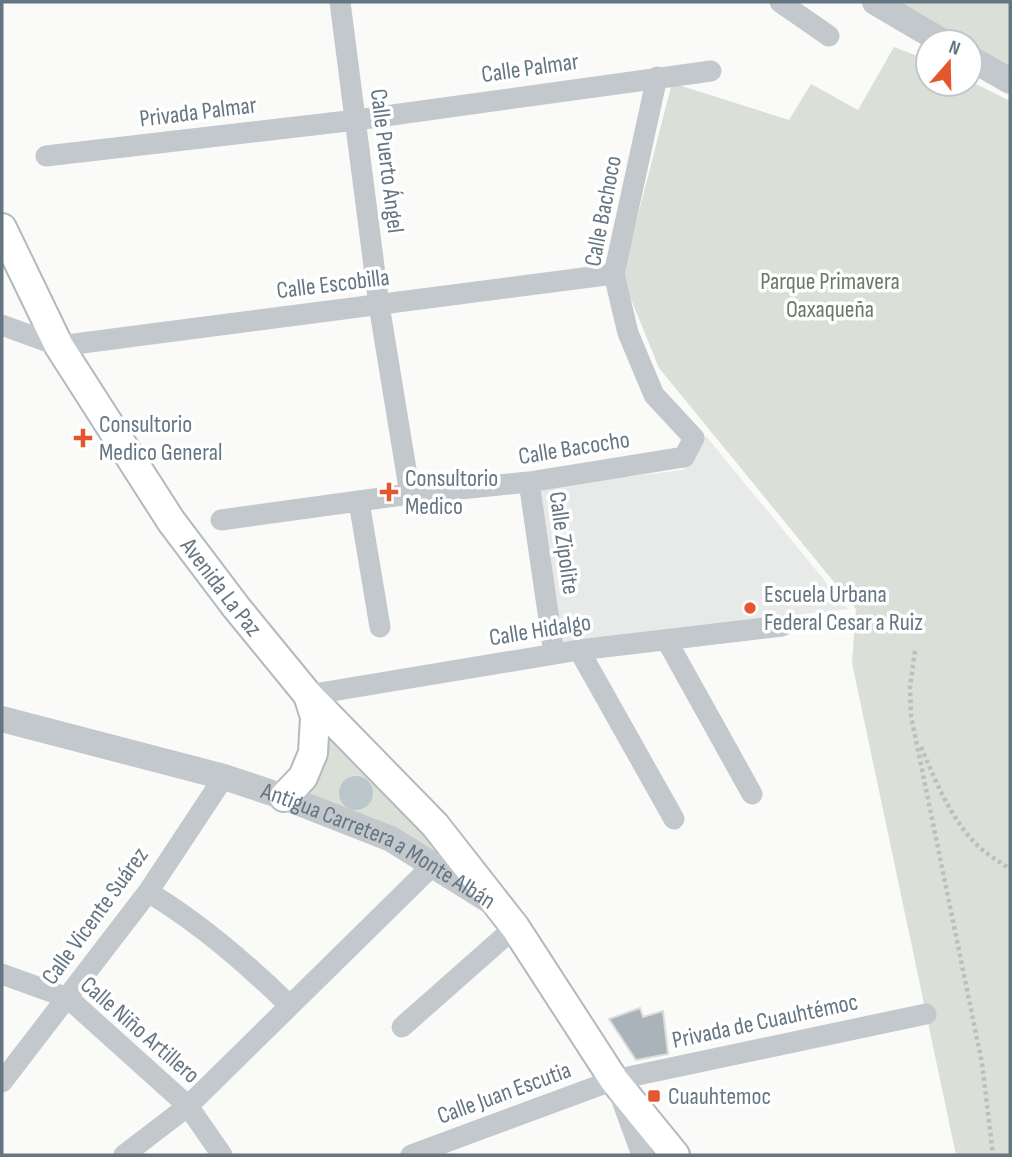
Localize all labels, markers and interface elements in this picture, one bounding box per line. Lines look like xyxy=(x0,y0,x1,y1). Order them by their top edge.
north arrow xyxy=(914,28,984,98)
text: N xyxy=(946,36,963,61)
street label: Calle Palmar xyxy=(479,47,581,89)
street label: Calle Puerto Ángel xyxy=(364,87,410,235)
street label: Privada Palmar xyxy=(138,90,258,134)
street label: Calle Bachoco xyxy=(578,153,628,269)
street label: Calle Escobilla xyxy=(275,263,391,305)
park label: Parque Primavera Oaxaqueña xyxy=(760,267,900,324)
place label: Consultorio Medico General xyxy=(99,410,222,467)
street label: Calle Bacocho xyxy=(516,425,632,471)
marker: Consultorio Medico General xyxy=(73,428,93,448)
place label: Consultorio Medico xyxy=(405,464,498,521)
marker: Consultorio Medico xyxy=(379,482,399,502)
street label: Calle Zipolite xyxy=(542,490,586,596)
street label: Avenida La Paz xyxy=(174,531,269,642)
place label: Escuela Urbana Federal Cesar a Ruiz xyxy=(764,580,923,637)
marker: Escuela Urbana Federal Cesar a Ruiz xyxy=(742,600,758,616)
street label: Calle Hidalgo xyxy=(487,608,593,652)
street label: Antigua Carretera a Monte Albán xyxy=(257,776,501,915)
street label: Calle Vicente Suárez xyxy=(35,841,155,990)
street label: Calle Niño Artillero xyxy=(75,970,205,1090)
street label: Privada de Cuauhtémoc xyxy=(669,987,861,1055)
street label: Calle Juan Escutia xyxy=(433,1055,575,1131)
place label: Cuauhtemoc xyxy=(668,1082,771,1111)
marker: Cuauhtemoc xyxy=(646,1088,662,1104)

